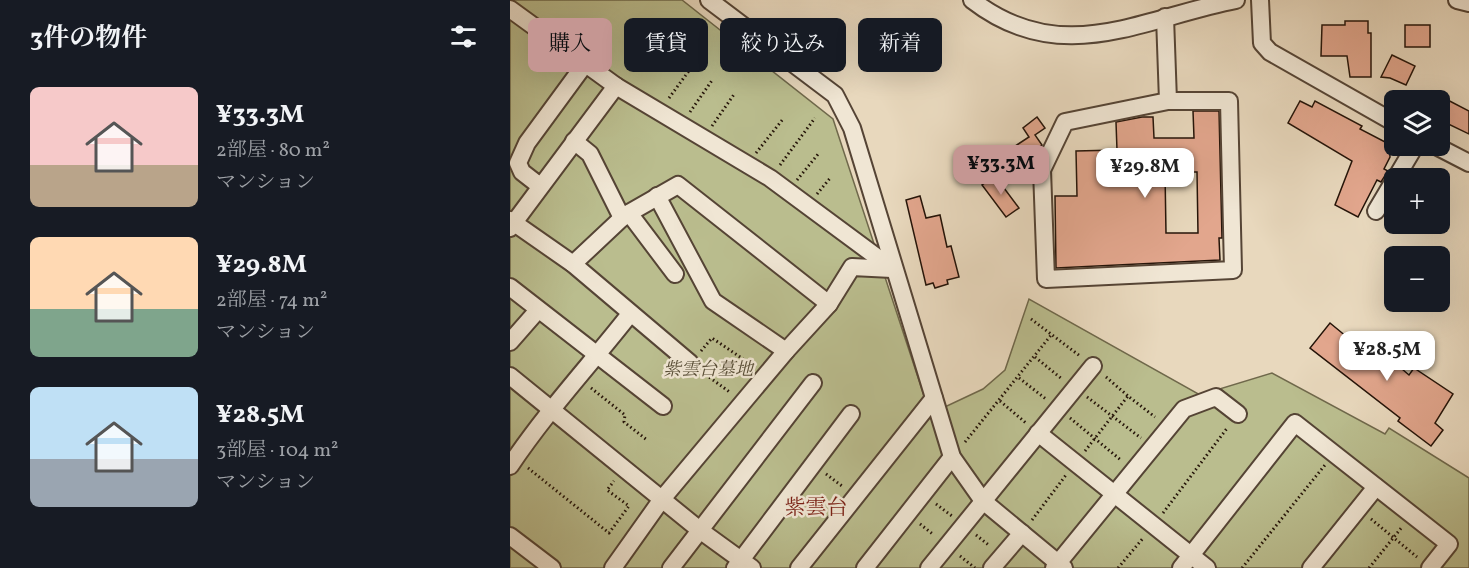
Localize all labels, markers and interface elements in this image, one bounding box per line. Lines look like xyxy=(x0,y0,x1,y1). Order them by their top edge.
chip: 購入 xyxy=(528,18,612,72)
chip: 賃貸 xyxy=(624,18,708,72)
chip: 絞り込み xyxy=(720,18,846,72)
chip: 新着 xyxy=(858,18,942,72)
icon: filters xyxy=(447,20,480,53)
text: 3件の物件 xyxy=(30,21,147,57)
map controls xyxy=(1384,90,1450,312)
button: layers xyxy=(1384,90,1450,156)
text: ¥33.3M xyxy=(216,97,304,133)
icon: home xyxy=(78,111,150,183)
text: 2部屋 · 80 m² xyxy=(216,137,330,165)
pin: ¥33.3M xyxy=(952,145,1050,196)
pin: ¥29.8M xyxy=(1096,148,1194,199)
text: ¥33.3M xyxy=(967,150,1035,178)
text: ¥29.8M xyxy=(1110,153,1180,181)
button: + xyxy=(1384,168,1450,234)
text: マンション xyxy=(216,169,315,197)
button: − xyxy=(1384,246,1450,312)
text: ¥29.8M xyxy=(216,247,307,283)
icon: home xyxy=(78,261,150,333)
text: 2部屋 · 74 m² xyxy=(216,287,327,315)
text: マンション xyxy=(216,319,315,347)
pin: ¥28.5M xyxy=(1338,331,1436,382)
text: ¥28.5M xyxy=(1353,336,1421,364)
park label: 紫雲台墓地 xyxy=(663,358,755,383)
text: ¥28.5M xyxy=(216,397,304,433)
icon: home xyxy=(78,411,150,483)
text: 3部屋 · 104 m² xyxy=(216,437,339,465)
text: マンション xyxy=(216,469,315,497)
district label: 紫雲台 xyxy=(785,494,848,523)

